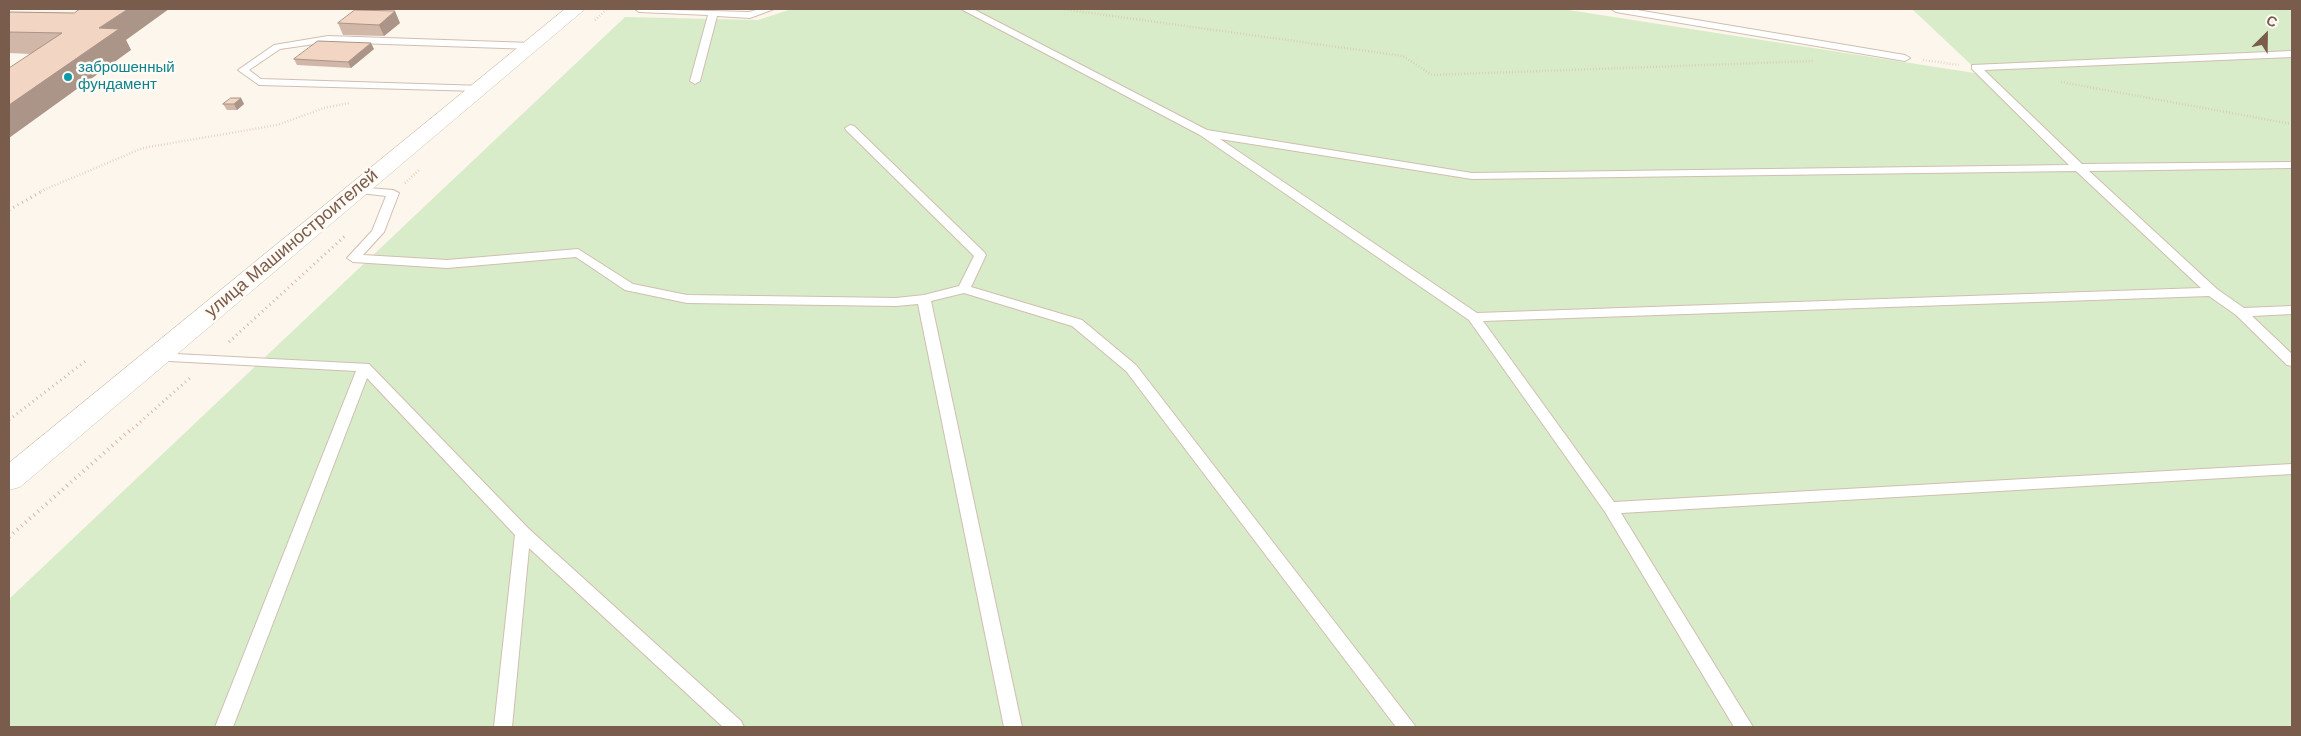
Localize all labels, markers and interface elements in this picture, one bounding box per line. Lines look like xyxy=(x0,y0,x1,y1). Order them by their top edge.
north arrow xyxy=(2241,10,2291,60)
text: С xyxy=(2264,11,2280,31)
place label: заброшенный фундамент xyxy=(78,59,175,94)
marker: заброшенный фундамент xyxy=(62,71,74,83)
street label: улица Машиностроителей xyxy=(201,165,383,323)

